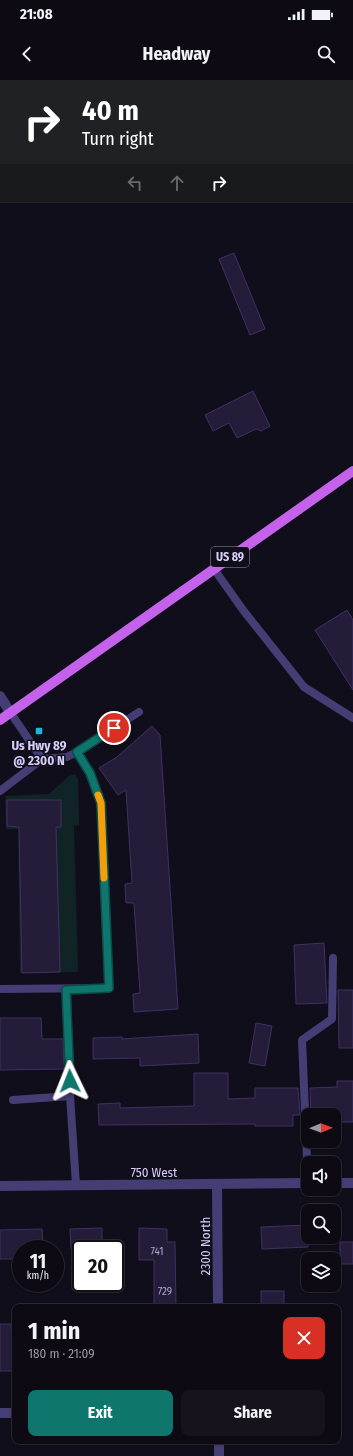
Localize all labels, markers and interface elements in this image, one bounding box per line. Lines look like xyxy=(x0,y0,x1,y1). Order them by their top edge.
text: 21:08 xyxy=(20,5,53,23)
icon: back xyxy=(16,43,38,65)
text: Headway xyxy=(143,43,210,65)
icon: search xyxy=(315,43,337,65)
text: 40 m xyxy=(82,94,139,127)
icon: right xyxy=(16,96,68,148)
text: Turn right xyxy=(82,128,154,150)
icon: left xyxy=(124,172,146,194)
icon: ahead xyxy=(166,172,188,194)
icon: right xyxy=(208,172,230,194)
road number: US 89 xyxy=(211,547,249,567)
pin xyxy=(97,711,131,745)
icon: arrive xyxy=(103,717,125,739)
marker: Us Hwy 89 @ 2300 N xyxy=(34,726,44,736)
place label: Us Hwy 89 @ 2300 N xyxy=(11,738,67,768)
position arrow xyxy=(49,1060,91,1102)
north arrow xyxy=(301,1108,341,1148)
map controls xyxy=(301,1108,341,1292)
button: sound xyxy=(301,1156,341,1196)
street label: 750 West xyxy=(131,1165,178,1180)
button: search xyxy=(301,1204,341,1244)
street label: 2300 North xyxy=(198,1217,213,1275)
speed limit sign: 20 xyxy=(72,1240,124,1292)
house number: 741 xyxy=(150,1245,164,1258)
text: 11 xyxy=(30,1249,46,1273)
button: layers xyxy=(301,1252,341,1292)
text: km/h xyxy=(27,1270,49,1282)
house number: 729 xyxy=(158,1285,172,1298)
text: 1 min xyxy=(28,1317,80,1345)
button: close xyxy=(283,1317,325,1359)
text: 180 m · 21:09 xyxy=(28,1346,95,1361)
button: Exit xyxy=(28,1390,173,1436)
button: Share xyxy=(181,1390,325,1436)

